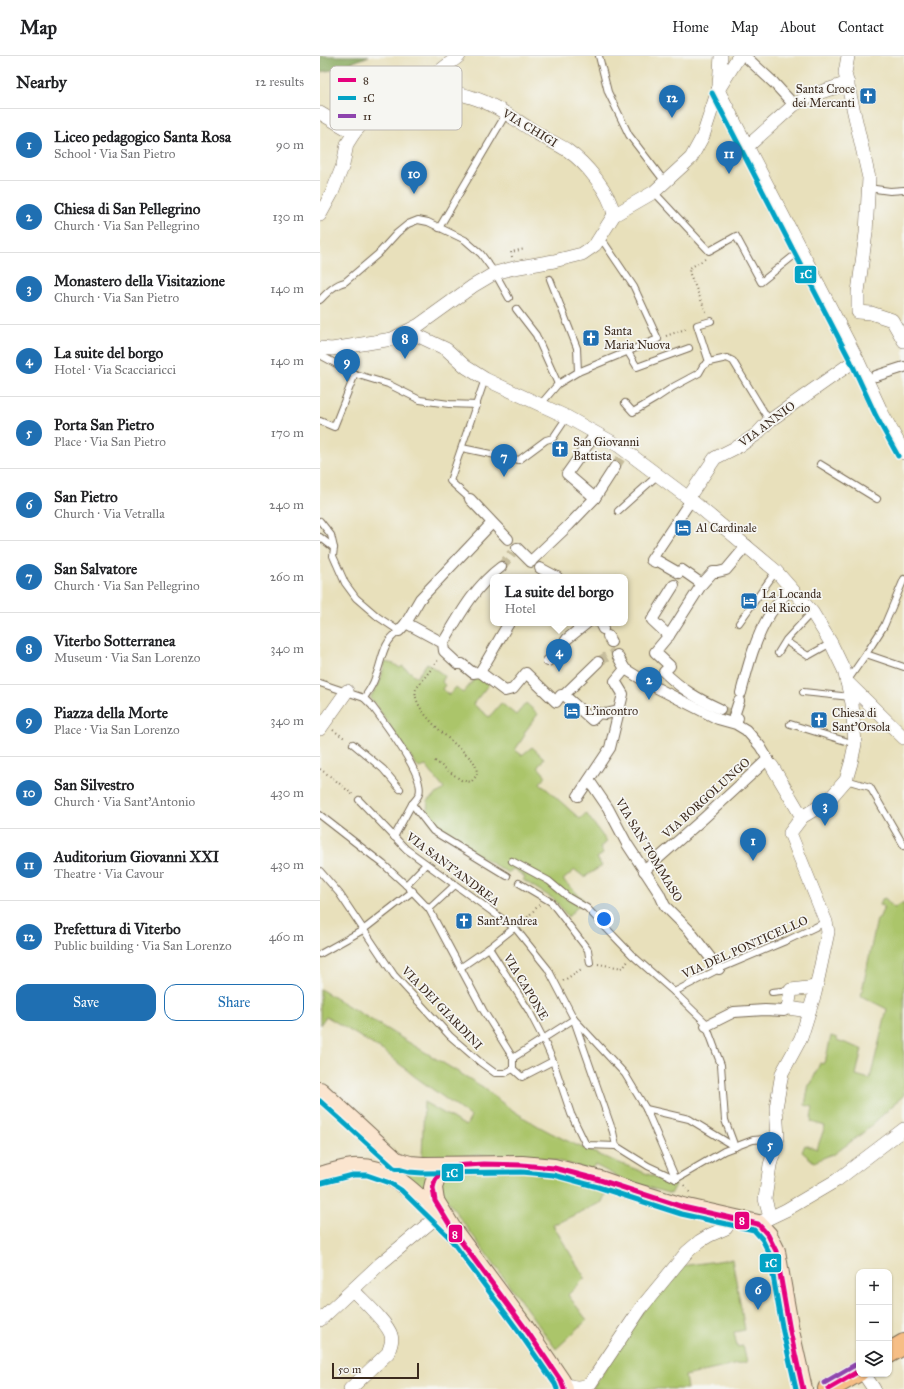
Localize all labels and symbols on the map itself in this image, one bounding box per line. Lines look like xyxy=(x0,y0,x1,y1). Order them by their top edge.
legend xyxy=(330,66,462,130)
text: 8 xyxy=(363,74,369,87)
place label: Santa Croce dei Mercanti xyxy=(792,82,856,110)
pin: 12 xyxy=(659,85,685,118)
church icon: Santa Croce dei Mercanti xyxy=(858,86,878,106)
text: 1C xyxy=(363,92,375,105)
street label: VIA CHIGI xyxy=(499,106,560,150)
text: 11 xyxy=(363,110,372,123)
pin: 11 xyxy=(716,141,742,174)
pin: 10 xyxy=(401,161,427,194)
line badge: 1C xyxy=(794,265,817,284)
text: 1C xyxy=(800,268,812,281)
place label: Santa Maria Nuova xyxy=(604,324,671,352)
pin: 8 xyxy=(392,326,418,359)
church icon: Santa Maria Nuova xyxy=(581,328,601,348)
pin: 9 xyxy=(334,349,360,382)
street label: VIA ANNIO xyxy=(735,398,798,450)
place label: San Giovanni Battista xyxy=(573,435,640,463)
church icon: San Giovanni Battista xyxy=(550,439,570,459)
pin: 7 xyxy=(491,444,517,477)
hotel icon: Al Cardinale xyxy=(673,518,693,538)
place label: Al Cardinale xyxy=(695,521,757,535)
place label: La Locanda del Riccio xyxy=(762,587,822,615)
hotel icon: La Locanda del Riccio xyxy=(739,591,759,611)
pin: 4 xyxy=(546,639,572,672)
pin: 2 xyxy=(636,667,662,700)
hotel icon: L'incontro xyxy=(562,701,582,721)
place label: L'incontro xyxy=(585,704,638,718)
place label: Chiesa di Sant'Orsola xyxy=(832,706,891,734)
church icon: Chiesa di Sant'Orsola xyxy=(809,710,829,730)
street label: VIA BORGOLUNGO xyxy=(659,755,753,842)
pin: 3 xyxy=(812,793,838,826)
street label: VIA SAN TOMMASO xyxy=(612,795,685,904)
pin: 1 xyxy=(740,828,766,861)
street label: VIA SANT'ANDREA xyxy=(403,829,502,909)
your location xyxy=(594,909,614,929)
church icon: Sant'Andrea xyxy=(454,911,474,931)
street label: VIA DEL PONTICELLO xyxy=(679,913,810,982)
place label: Sant'Andrea xyxy=(477,914,538,928)
street label: VIA CAPONE xyxy=(500,950,552,1023)
street label: VIA DEI GIARDINI xyxy=(398,963,485,1052)
pin: 5 xyxy=(757,1132,783,1165)
line badge: 1C xyxy=(441,1163,464,1182)
text: 1C xyxy=(446,1167,458,1180)
line badge: 8 xyxy=(734,1211,750,1230)
text: 8 xyxy=(739,1214,745,1227)
line badge: 8 xyxy=(448,1224,463,1243)
text: 8 xyxy=(452,1228,458,1241)
line badge: 1C xyxy=(759,1253,782,1273)
text: 1C xyxy=(765,1257,777,1270)
pin: 6 xyxy=(745,1277,771,1310)
scale bar xyxy=(332,1361,419,1380)

